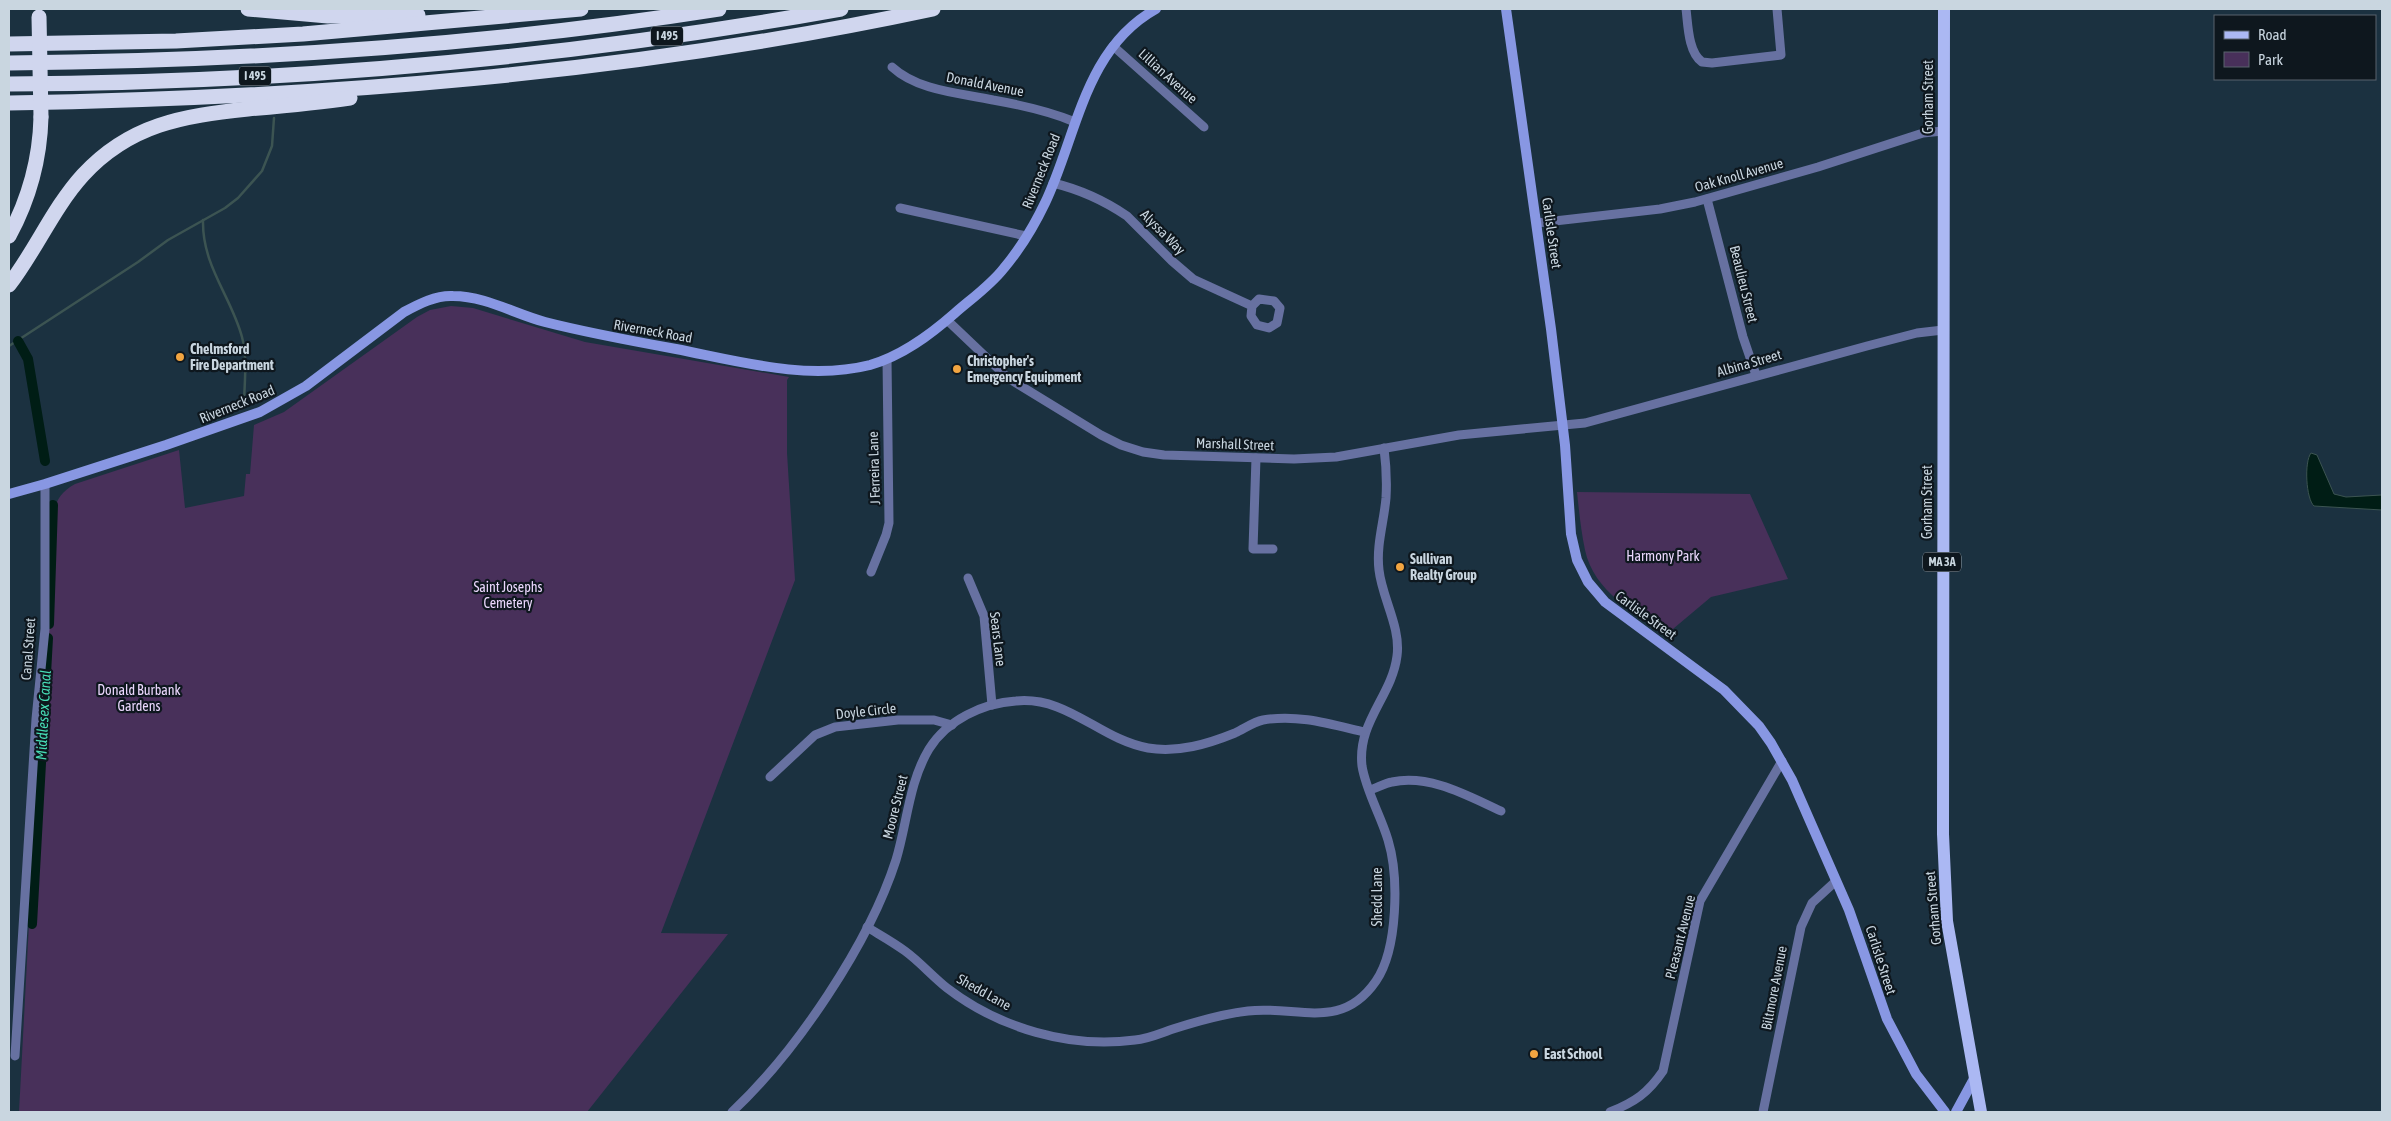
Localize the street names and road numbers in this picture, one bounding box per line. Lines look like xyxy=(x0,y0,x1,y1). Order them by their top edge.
road number: I 495 xyxy=(651,27,683,46)
street label: Lillian Avenue xyxy=(1135,46,1201,106)
street label: Gorham Street xyxy=(1920,60,1936,134)
road number: I 495 xyxy=(239,66,271,85)
street label: Donald Avenue xyxy=(945,69,1025,99)
street label: Riverneck Road xyxy=(1019,131,1063,211)
street label: Oak Knoll Avenue xyxy=(1693,155,1785,195)
street label: Carlisle Street xyxy=(1539,197,1565,269)
street label: Alyssa Way xyxy=(1137,206,1189,258)
street label: Beaulieu Street xyxy=(1727,244,1761,324)
street label: Riverneck Road xyxy=(613,316,693,346)
street label: Albina Street xyxy=(1715,346,1783,380)
street label: Riverneck Road xyxy=(197,382,277,426)
street label: J Ferreira Lane xyxy=(865,431,883,505)
street label: Marshall Street xyxy=(1196,435,1274,453)
street label: Gorham Street xyxy=(1919,465,1935,539)
road number: MA 3A xyxy=(1923,552,1961,572)
street label: Carlisle Street xyxy=(1612,588,1680,642)
street label: Sears Lane xyxy=(987,611,1009,667)
street label: Canal Street xyxy=(18,617,38,681)
street label: Doyle Circle xyxy=(835,700,897,722)
street label: Moore Street xyxy=(879,773,911,841)
street label: Shedd Lane xyxy=(1369,867,1385,927)
street label: Gorham Street xyxy=(1922,870,1944,946)
street label: Pleasant Avenue xyxy=(1662,893,1698,981)
street label: Carlisle Street xyxy=(1862,924,1900,996)
street label: Biltmore Avenue xyxy=(1758,945,1790,1031)
street label: Shedd Lane xyxy=(954,971,1014,1013)

